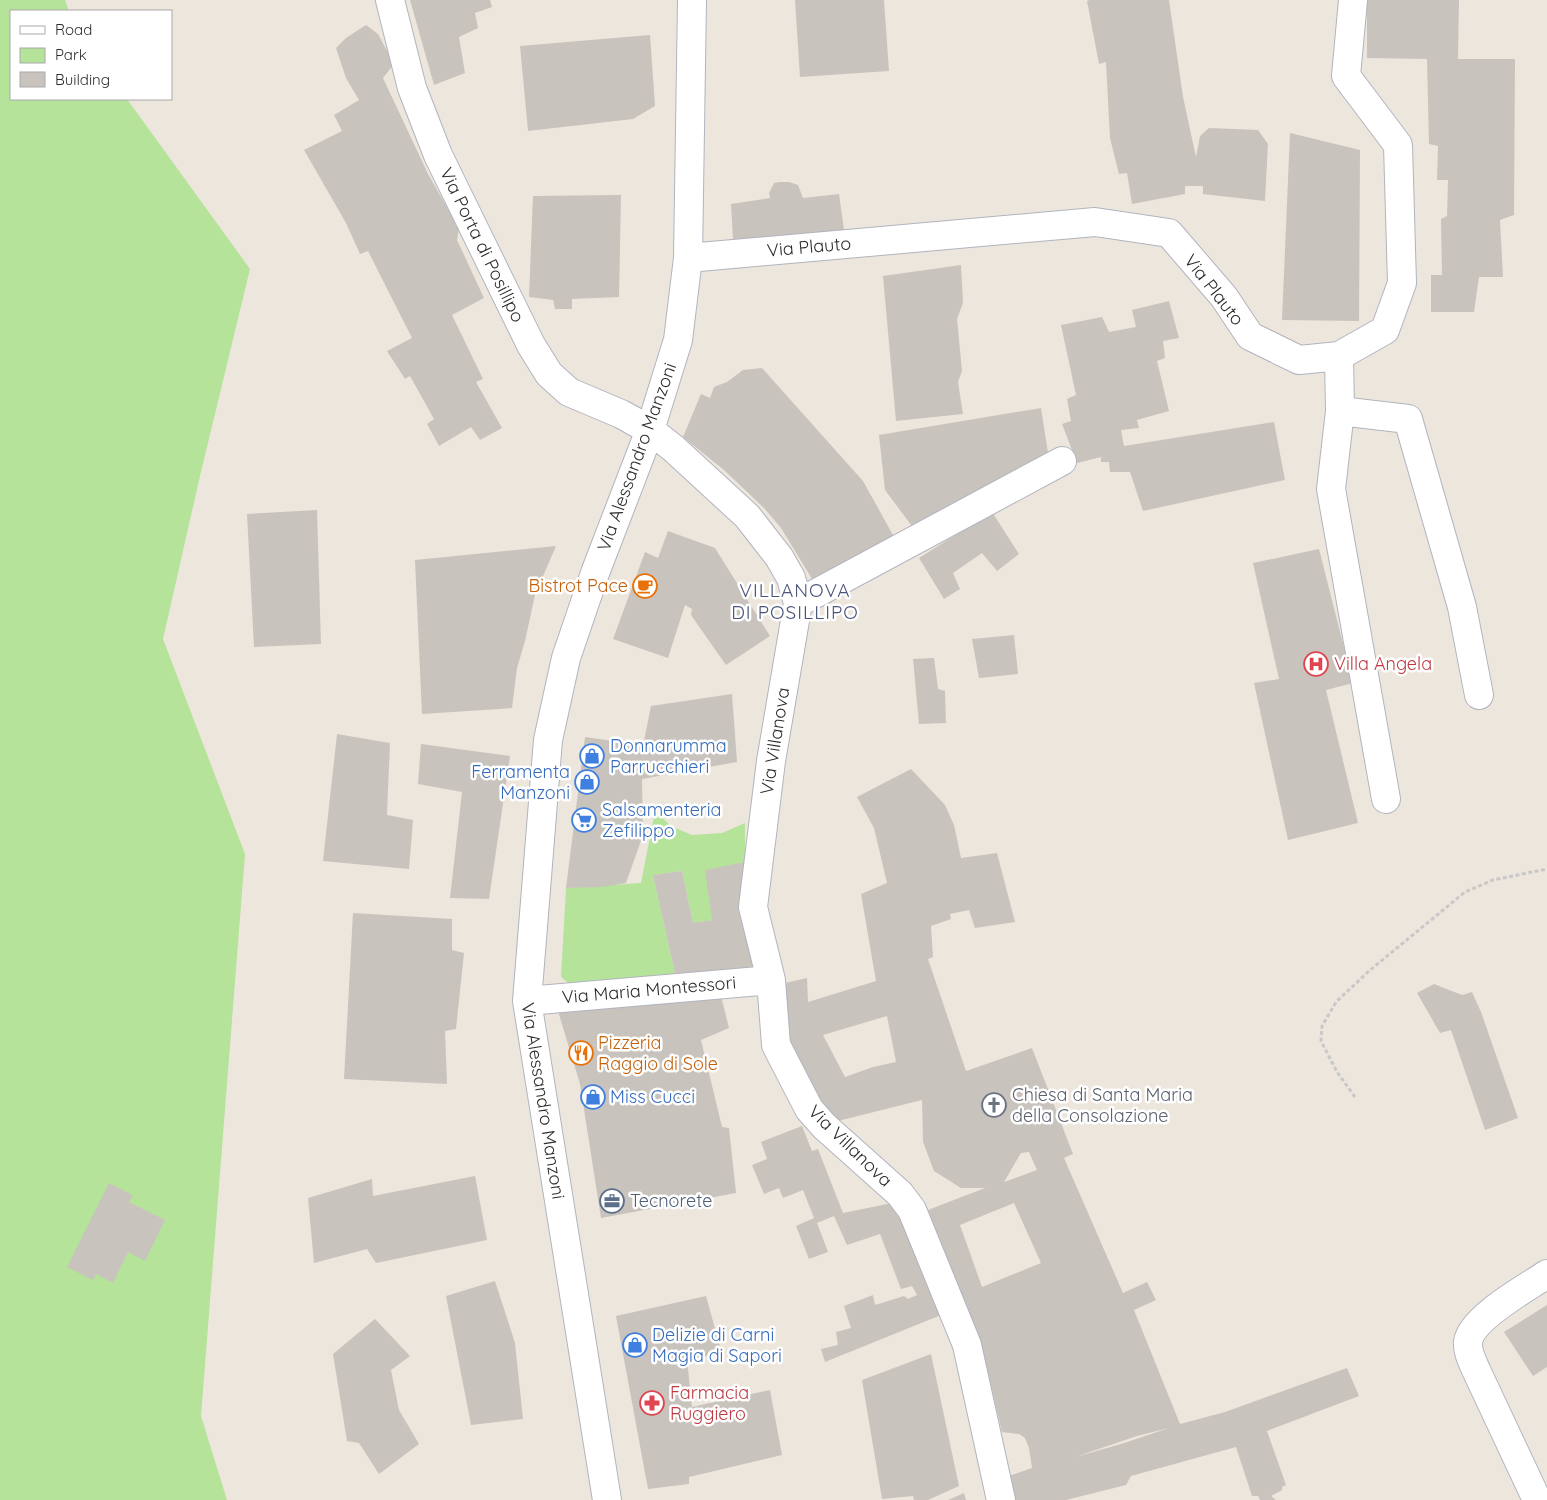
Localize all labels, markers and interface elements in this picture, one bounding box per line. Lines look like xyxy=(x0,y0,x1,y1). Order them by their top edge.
legend xyxy=(10,10,172,100)
text: Road xyxy=(55,20,92,39)
text: Park xyxy=(55,45,87,64)
text: Building xyxy=(55,70,110,89)
street label: Via Porta di Posillipo xyxy=(435,164,530,326)
street label: Via Plauto xyxy=(766,231,852,262)
street label: Via Plauto xyxy=(1179,249,1249,330)
street label: Via Alessandro Manzoni xyxy=(592,360,681,554)
cafe icon: Bistrot Pace xyxy=(632,573,658,599)
place label: Bistrot Pace xyxy=(528,574,628,597)
district label: VILLANOVA DI POSILLIPO xyxy=(731,578,859,624)
hospital icon: Villa Angela xyxy=(1303,651,1329,677)
place label: Villa Angela xyxy=(1334,652,1432,675)
street label: Via Villanova xyxy=(755,686,794,796)
place label: Donnarumma Parrucchieri xyxy=(610,734,727,778)
shop icon: Donnarumma Parrucchieri xyxy=(579,743,605,769)
place label: Ferramenta Manzoni xyxy=(471,760,570,804)
shop icon: Ferramenta Manzoni xyxy=(574,769,600,795)
place label: Salsamenteria Zefilippo xyxy=(602,798,722,842)
supermarket icon: Salsamenteria Zefilippo xyxy=(571,807,597,833)
street label: Via Maria Montessori xyxy=(561,970,737,1009)
street label: Via Alessandro Manzoni xyxy=(517,1001,570,1201)
place label: Pizzeria Raggio di Sole xyxy=(598,1031,718,1075)
restaurant icon: Pizzeria Raggio di Sole xyxy=(568,1040,594,1066)
place label: Chiesa di Santa Maria della Consolazione xyxy=(1012,1083,1193,1127)
shop icon: Miss Cucci xyxy=(580,1084,606,1110)
place label: Miss Cucci xyxy=(610,1085,695,1108)
church icon: Chiesa di Santa Maria della Consolazione xyxy=(981,1092,1007,1118)
street label: Via Villanova xyxy=(803,1100,897,1192)
office icon: Tecnorete xyxy=(599,1188,625,1214)
place label: Tecnorete xyxy=(630,1189,712,1212)
place label: Delizie di Carni Magia di Sapori xyxy=(652,1323,782,1367)
shop icon: Delizie di Carni Magia di Sapori xyxy=(622,1332,648,1358)
place label: Farmacia Ruggiero xyxy=(670,1381,749,1425)
pharmacy icon: Farmacia Ruggiero xyxy=(639,1390,665,1416)

